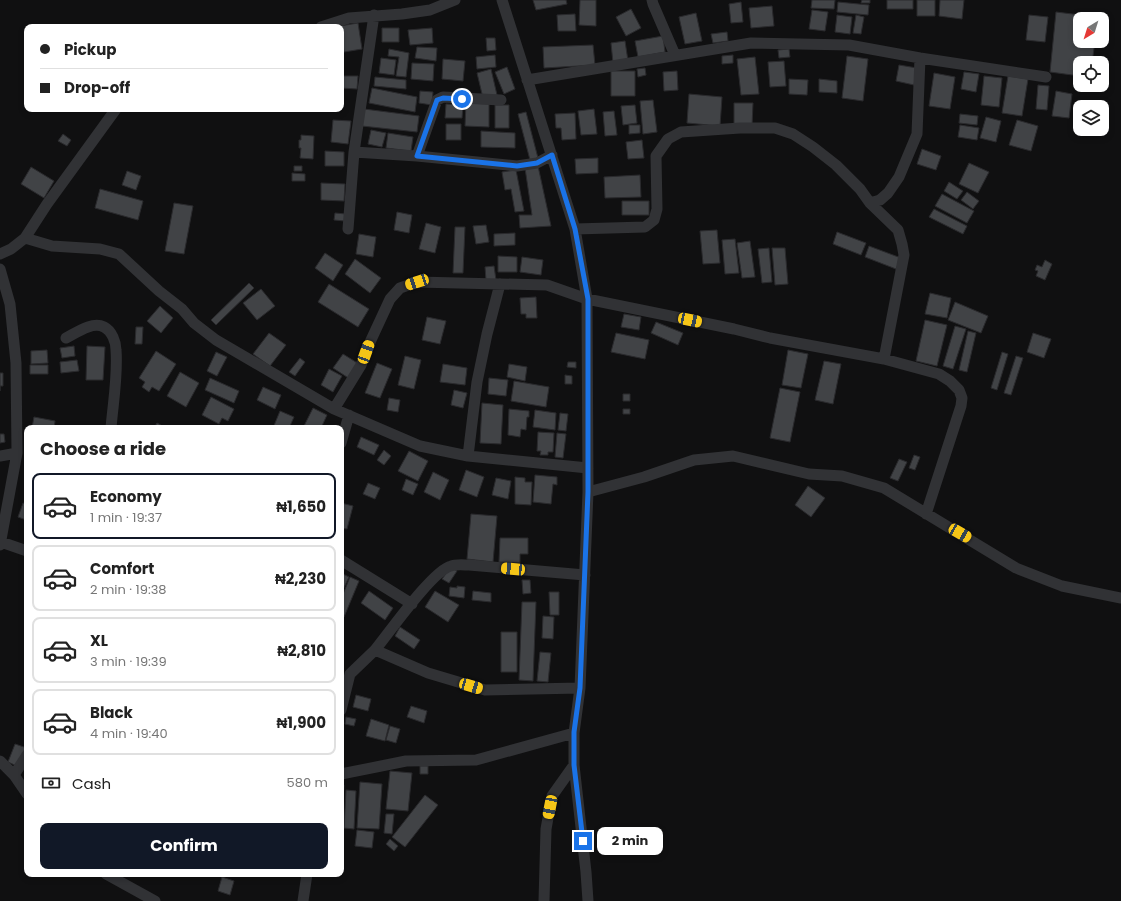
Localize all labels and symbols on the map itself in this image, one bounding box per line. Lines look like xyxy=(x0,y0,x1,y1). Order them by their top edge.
north arrow xyxy=(1073,12,1109,48)
route start xyxy=(453,90,471,108)
car xyxy=(404,273,430,291)
car xyxy=(677,312,703,328)
car xyxy=(356,339,376,365)
car xyxy=(947,522,973,544)
car xyxy=(501,562,525,576)
car xyxy=(458,677,484,695)
car xyxy=(542,794,558,820)
callout: 2 min xyxy=(597,827,663,855)
route end xyxy=(574,832,592,850)

